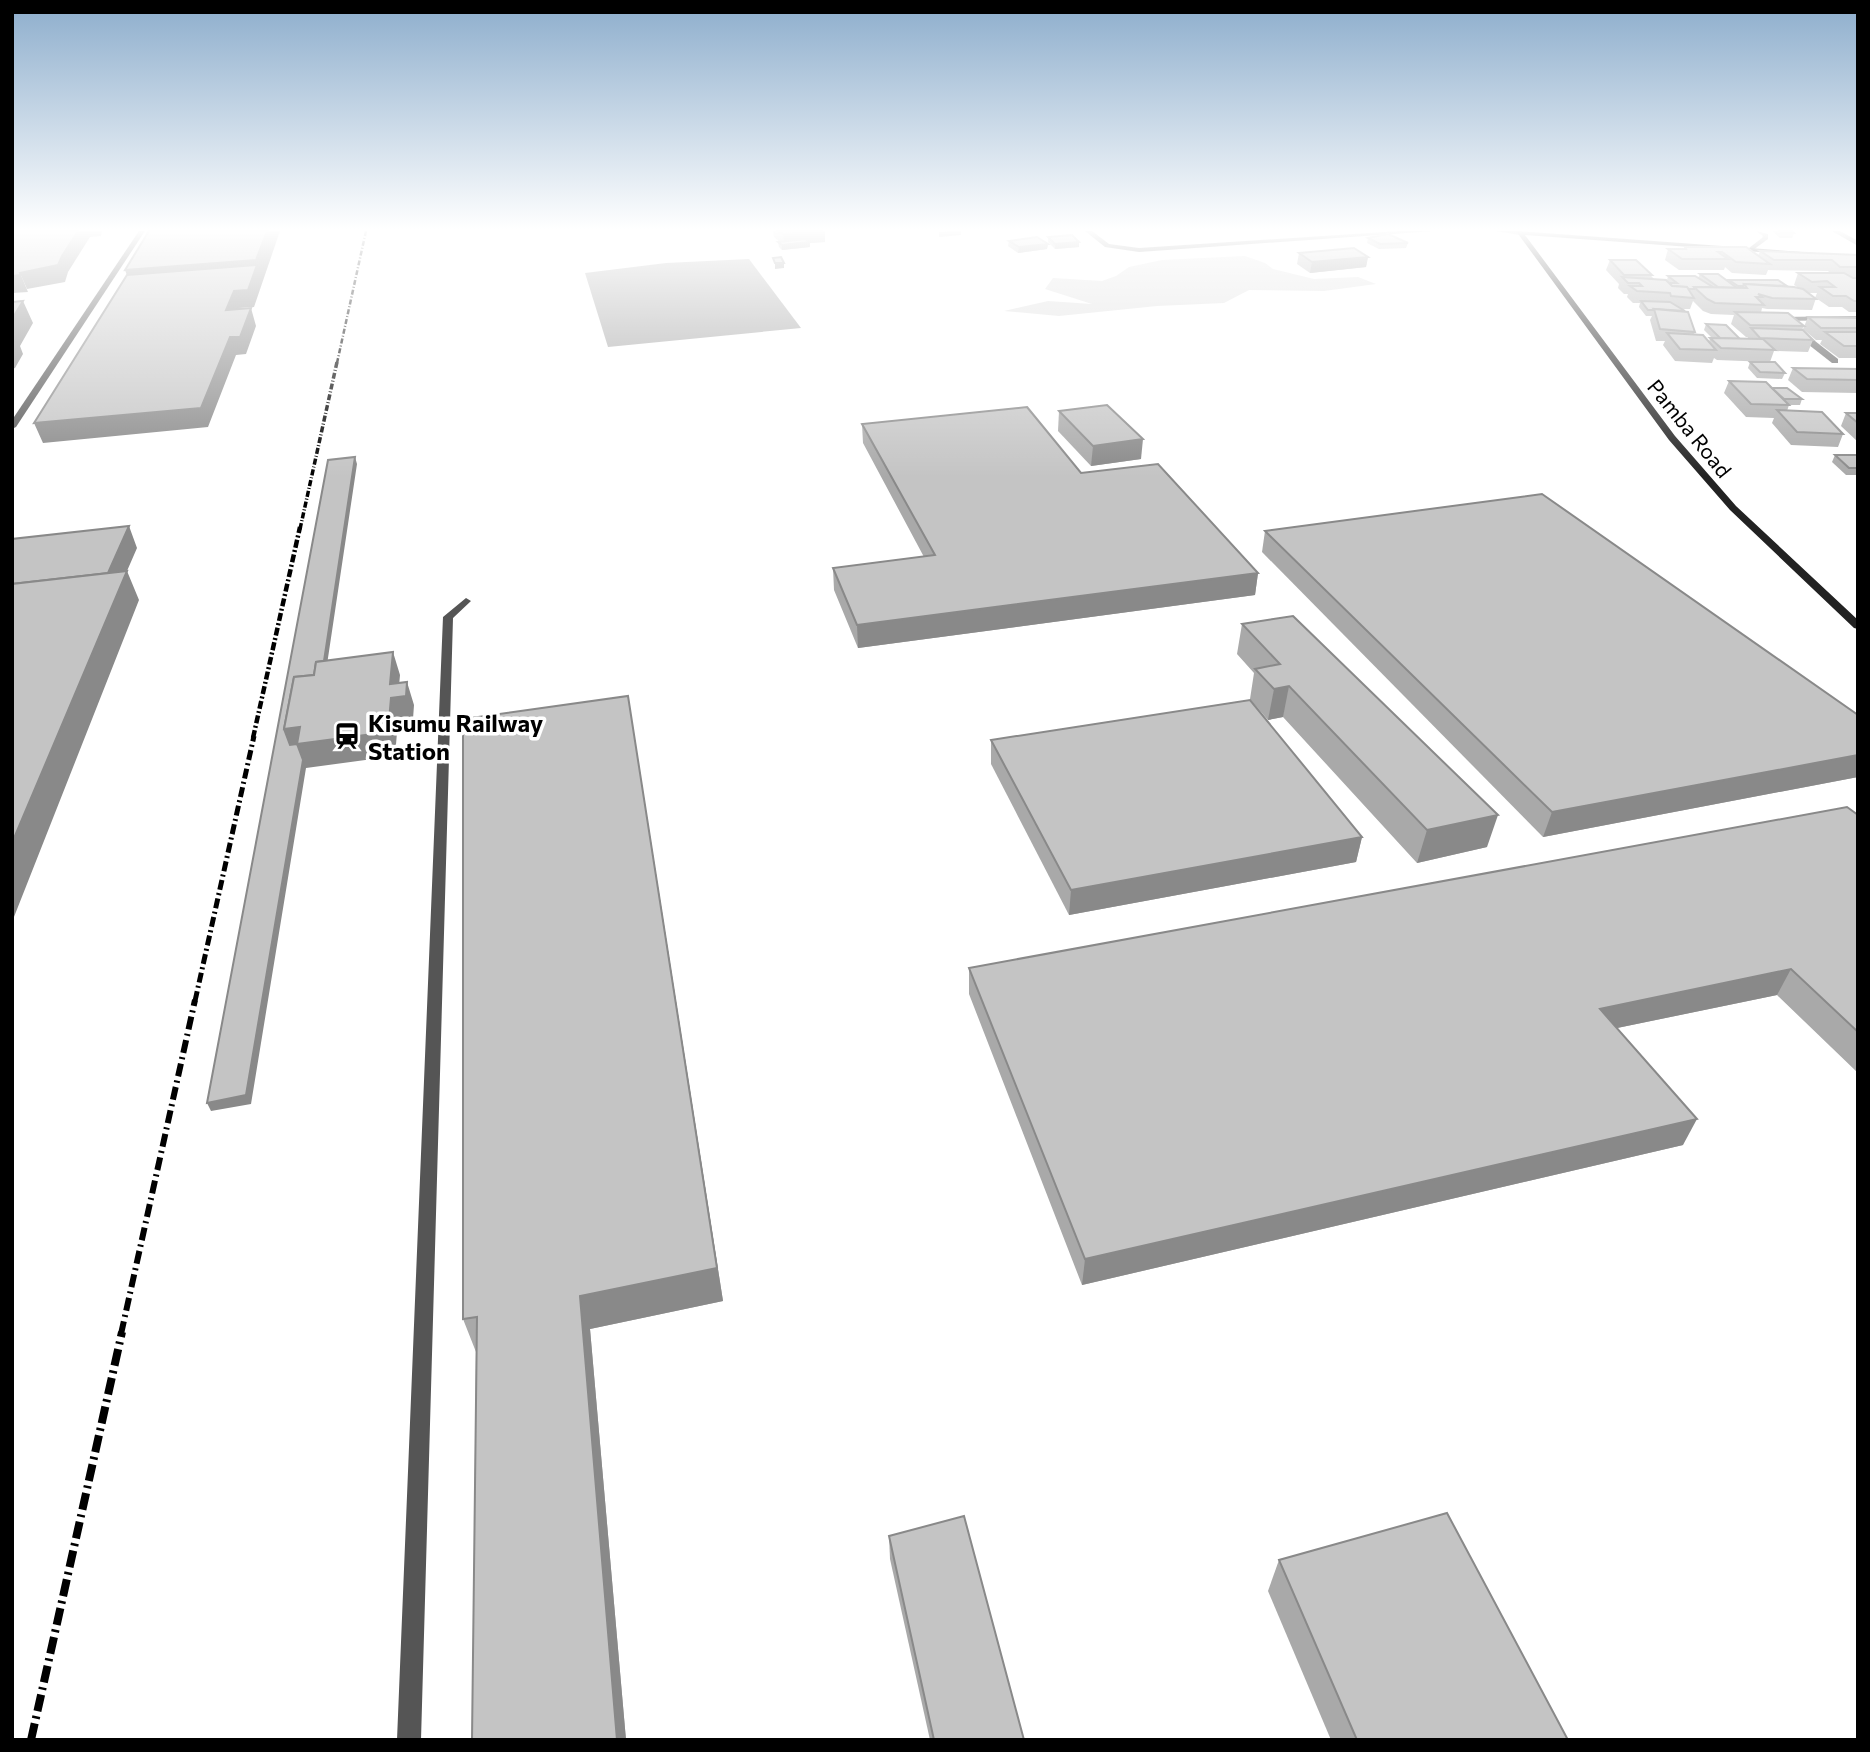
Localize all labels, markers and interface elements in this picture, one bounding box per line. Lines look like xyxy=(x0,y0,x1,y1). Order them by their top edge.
street label: Pamba Road xyxy=(1643,374,1737,482)
place label: Kisumu Railway Station xyxy=(368,708,543,765)
station icon: Kisumu Railway Station xyxy=(332,721,362,751)

